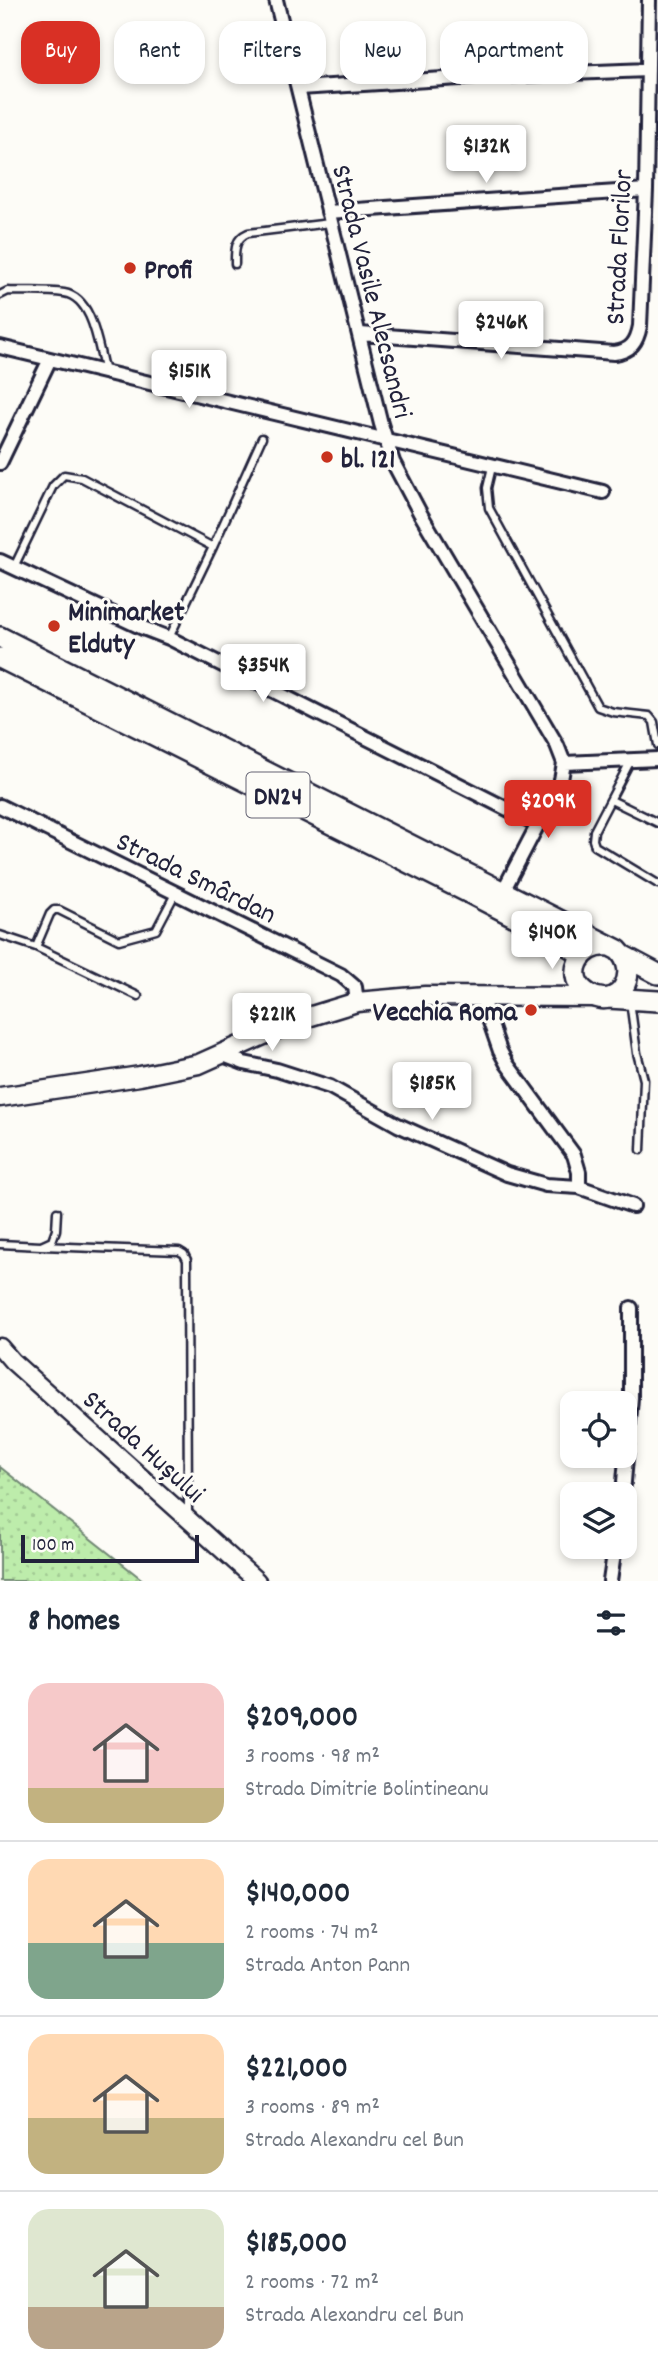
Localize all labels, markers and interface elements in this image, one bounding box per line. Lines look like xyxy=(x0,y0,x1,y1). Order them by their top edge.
chip: Buy xyxy=(21,21,100,84)
chip: Rent xyxy=(114,21,205,84)
chip: Filters xyxy=(219,21,326,84)
chip: New xyxy=(340,21,426,84)
chip: Apartment xyxy=(440,21,588,84)
pin: $132K xyxy=(437,125,535,185)
text: $132K xyxy=(462,131,510,164)
street label: Strada Vasile Alecsandri xyxy=(318,161,420,423)
street label: Strada Florilor xyxy=(598,168,646,326)
place label: Profi xyxy=(144,253,193,293)
marker: Profi xyxy=(122,260,138,276)
pin: $246K xyxy=(452,302,550,361)
text: $246K xyxy=(474,307,528,340)
pin: $151K xyxy=(140,350,238,410)
text: $151K xyxy=(167,356,211,389)
place label: bl. 121 xyxy=(341,442,395,482)
marker: bl. 121 xyxy=(319,449,335,465)
place label: Minimarket Elduty xyxy=(68,595,185,667)
marker: Minimarket Elduty xyxy=(46,618,62,634)
pin: $354K xyxy=(214,644,312,704)
text: $354K xyxy=(237,650,289,683)
road number: DN24 xyxy=(246,772,310,818)
pin: $209K xyxy=(499,780,597,840)
text: $209K xyxy=(520,786,576,819)
street label: Strada Smârdan xyxy=(108,824,282,937)
pin: $140K xyxy=(503,912,601,971)
text: $140K xyxy=(527,917,577,950)
pin: $221K xyxy=(223,993,321,1053)
place label: Vecchia Roma xyxy=(373,995,518,1035)
text: $221K xyxy=(248,999,296,1032)
marker: Vecchia Roma xyxy=(523,1002,539,1018)
pin: $185K xyxy=(383,1062,481,1122)
text: $185K xyxy=(408,1068,456,1101)
street label: Strada Hușului xyxy=(71,1383,212,1515)
map controls xyxy=(560,1391,637,1559)
button: locate xyxy=(560,1391,637,1468)
button: layers xyxy=(560,1482,637,1559)
scale bar xyxy=(21,1532,200,1564)
text: 100 m xyxy=(32,1533,74,1560)
text: 8 homes xyxy=(28,1602,120,1645)
icon: filters xyxy=(592,1604,630,1642)
text: $209,000 xyxy=(245,1698,358,1741)
icon: home xyxy=(84,1711,168,1795)
text: 3 rooms · 98 m² xyxy=(245,1741,380,1774)
text: Strada Dimitrie Bolintineanu xyxy=(245,1774,489,1807)
text: $140,000 xyxy=(245,1874,350,1917)
icon: home xyxy=(84,1887,168,1971)
text: 2 rooms · 74 m² xyxy=(245,1917,378,1950)
text: Strada Anton Pann xyxy=(245,1950,410,1983)
text: $221,000 xyxy=(245,2049,348,2092)
icon: home xyxy=(84,2062,168,2146)
text: 3 rooms · 89 m² xyxy=(245,2092,380,2125)
text: Strada Alexandru cel Bun xyxy=(245,2125,464,2158)
text: $185,000 xyxy=(245,2224,347,2267)
icon: home xyxy=(84,2237,168,2321)
text: 2 rooms · 72 m² xyxy=(245,2267,379,2300)
text: Strada Alexandru cel Bun xyxy=(245,2300,464,2333)

